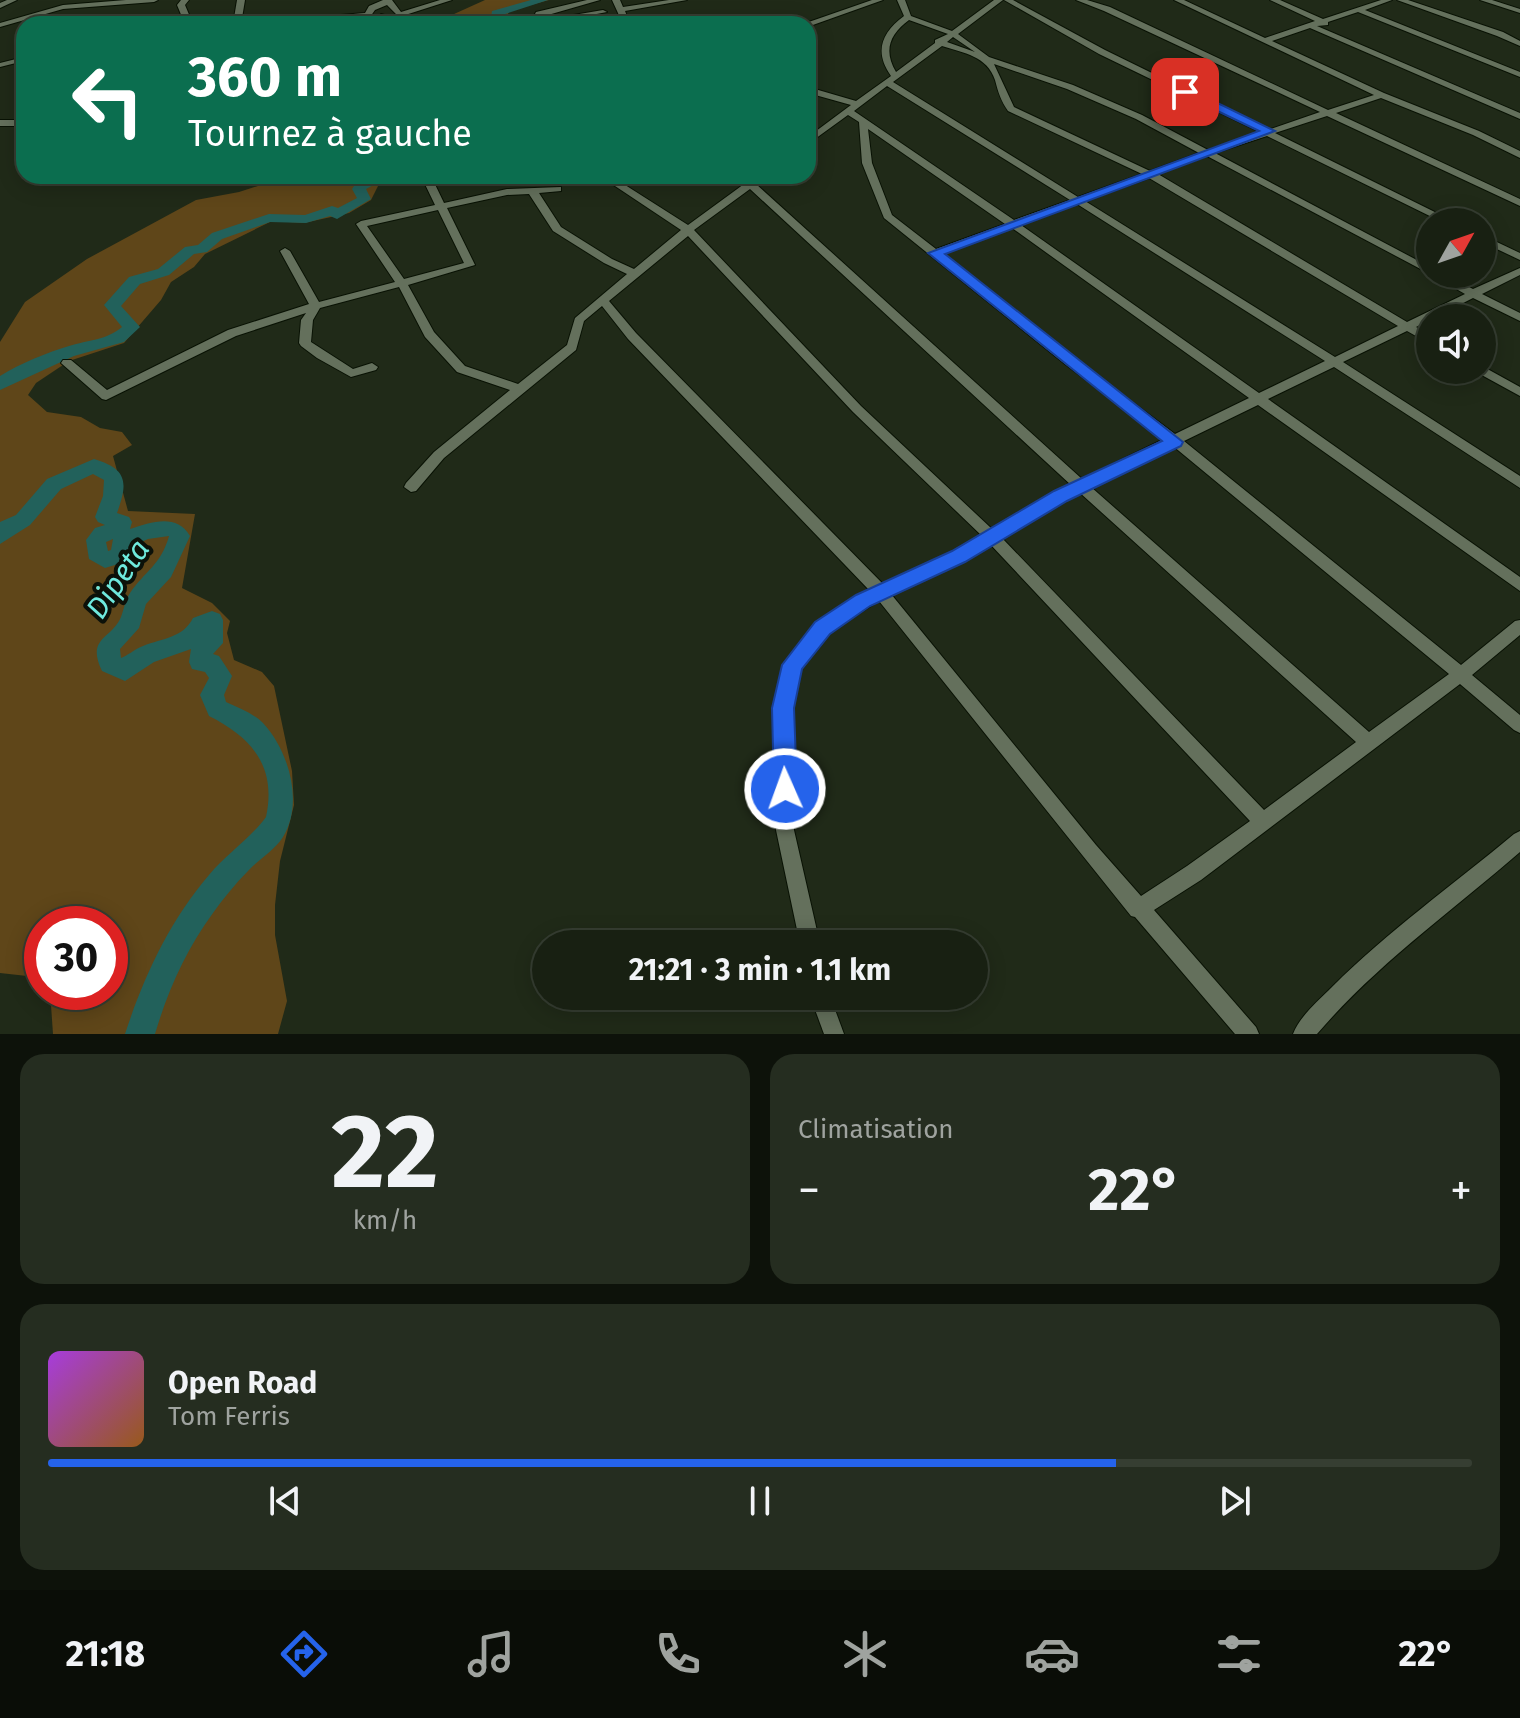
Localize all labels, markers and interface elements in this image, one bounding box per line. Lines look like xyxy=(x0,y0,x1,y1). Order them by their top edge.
text: 360 m xyxy=(188,44,342,111)
icon: left xyxy=(56,48,160,152)
pin xyxy=(1151,58,1219,126)
icon: arrive xyxy=(1163,70,1207,114)
text: Tournez à gauche xyxy=(188,112,472,156)
north arrow xyxy=(1416,208,1496,288)
map controls xyxy=(1416,208,1496,384)
button: sound xyxy=(1416,304,1496,384)
water label: Dipeta xyxy=(79,533,157,625)
position arrow xyxy=(743,747,827,831)
speed limit sign: 30 xyxy=(24,906,128,1010)
text: 21:21 · 3 min · 1.1 km xyxy=(629,952,891,988)
text: 22 xyxy=(331,1090,439,1215)
text: Climatisation xyxy=(798,1114,954,1145)
text: 22° xyxy=(1088,1154,1182,1226)
text: − xyxy=(798,1164,820,1217)
text: + xyxy=(1450,1164,1472,1217)
text: km/h xyxy=(353,1205,417,1236)
text: Open Road xyxy=(168,1365,317,1401)
text: Tom Ferris xyxy=(168,1401,290,1432)
icon: previous xyxy=(263,1479,307,1523)
icon: pause xyxy=(738,1479,782,1523)
icon: next xyxy=(1213,1479,1257,1523)
icon: directions xyxy=(276,1626,332,1682)
icon: music xyxy=(463,1626,519,1682)
icon: phone xyxy=(650,1626,706,1682)
icon: climate xyxy=(837,1626,893,1682)
icon: car xyxy=(1024,1626,1080,1682)
icon: filters xyxy=(1211,1626,1267,1682)
text: 21:18 xyxy=(66,1632,145,1676)
text: 22° xyxy=(1398,1632,1454,1676)

